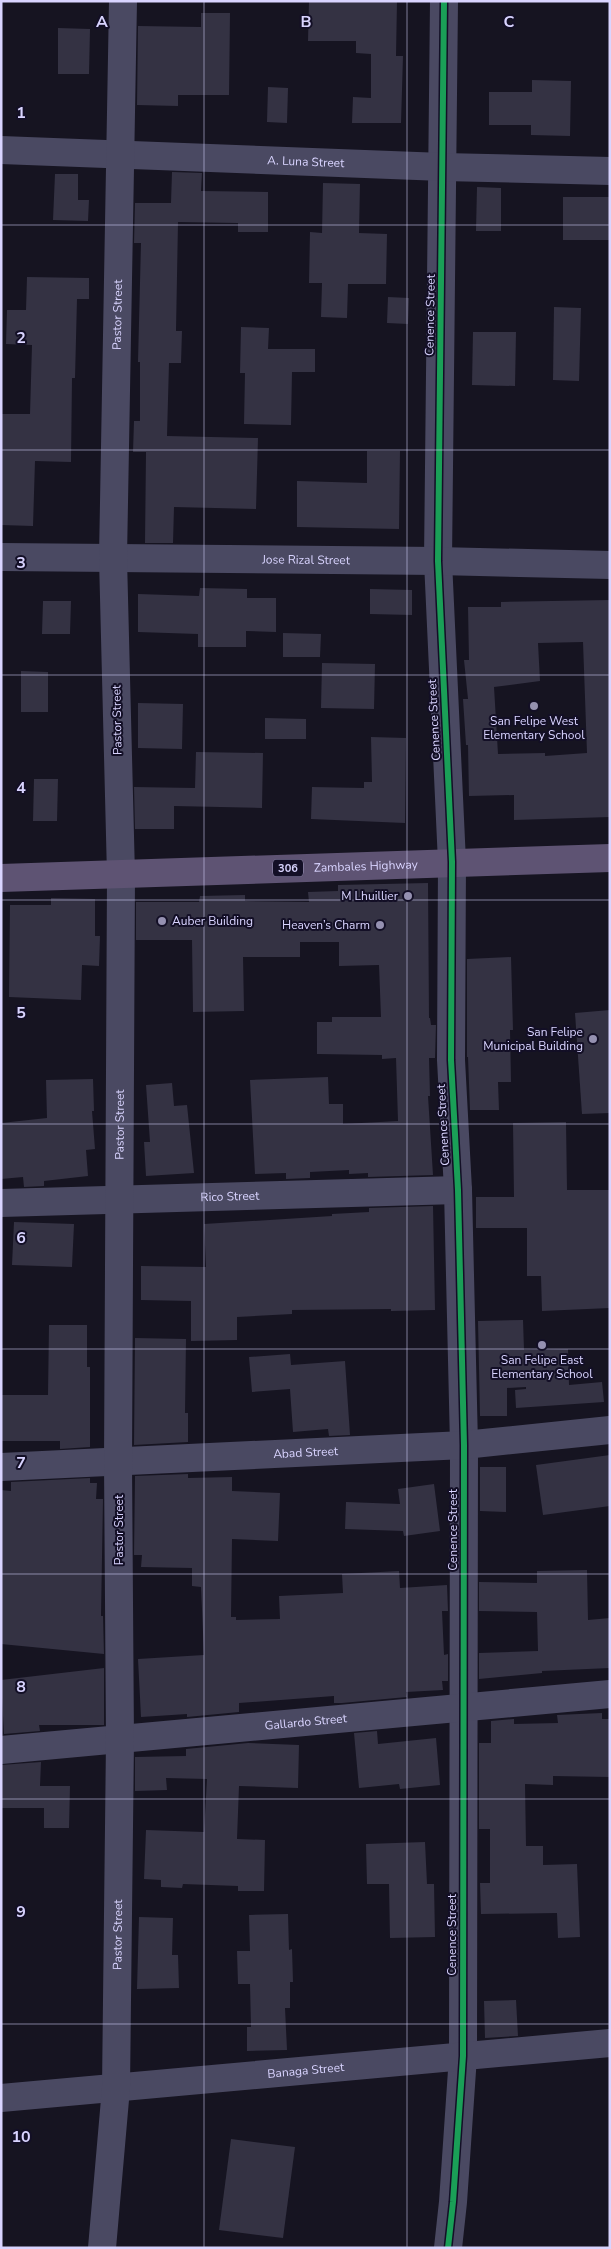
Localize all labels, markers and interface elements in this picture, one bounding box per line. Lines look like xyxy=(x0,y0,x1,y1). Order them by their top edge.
text: A xyxy=(96,11,108,33)
text: B xyxy=(300,11,312,33)
text: C xyxy=(504,11,515,33)
text: 1 xyxy=(16,102,26,124)
street label: A. Luna Street xyxy=(267,152,345,171)
street label: Cenence Street xyxy=(421,273,439,356)
street label: Pastor Street xyxy=(109,279,126,350)
text: 2 xyxy=(16,327,26,349)
street label: Jose Rizal Street xyxy=(261,551,351,568)
text: 3 xyxy=(16,552,26,574)
street label: Cenence Street xyxy=(424,678,444,761)
street label: Pastor Street xyxy=(108,684,126,755)
marker: San Felipe West Elementary School xyxy=(528,700,540,712)
place label: San Felipe West Elementary School xyxy=(483,713,585,743)
text: 4 xyxy=(16,777,26,799)
street label: Zambales Highway xyxy=(314,856,419,876)
road number: 306 xyxy=(273,860,303,876)
place label: M Lhuillier xyxy=(341,888,399,904)
marker: M Lhuillier xyxy=(402,890,414,902)
place label: Auber Building xyxy=(172,913,253,929)
marker: Auber Building xyxy=(156,915,168,927)
place label: Heaven’s Charm xyxy=(282,917,370,933)
marker: Heaven’s Charm xyxy=(374,919,386,931)
text: 5 xyxy=(16,1002,26,1024)
place label: San Felipe Municipal Building xyxy=(483,1024,583,1054)
marker: San Felipe Municipal Building xyxy=(587,1033,599,1045)
street label: Cenence Street xyxy=(433,1083,453,1166)
street label: Pastor Street xyxy=(112,1089,128,1160)
street label: Rico Street xyxy=(200,1188,260,1205)
text: 6 xyxy=(16,1227,26,1249)
marker: San Felipe East Elementary School xyxy=(536,1339,548,1351)
place label: San Felipe East Elementary School xyxy=(491,1352,593,1382)
street label: Abad Street xyxy=(273,1443,339,1462)
text: 7 xyxy=(16,1452,26,1474)
street label: Cenence Street xyxy=(445,1488,461,1571)
street label: Pastor Street xyxy=(111,1494,127,1565)
text: 8 xyxy=(16,1676,26,1698)
street label: Gallardo Street xyxy=(264,1710,348,1734)
street label: Cenence Street xyxy=(444,1893,460,1976)
street label: Pastor Street xyxy=(109,1899,126,1970)
text: 9 xyxy=(16,1901,26,1923)
street label: Banaga Street xyxy=(267,2059,346,2082)
text: 10 xyxy=(11,2126,31,2148)

